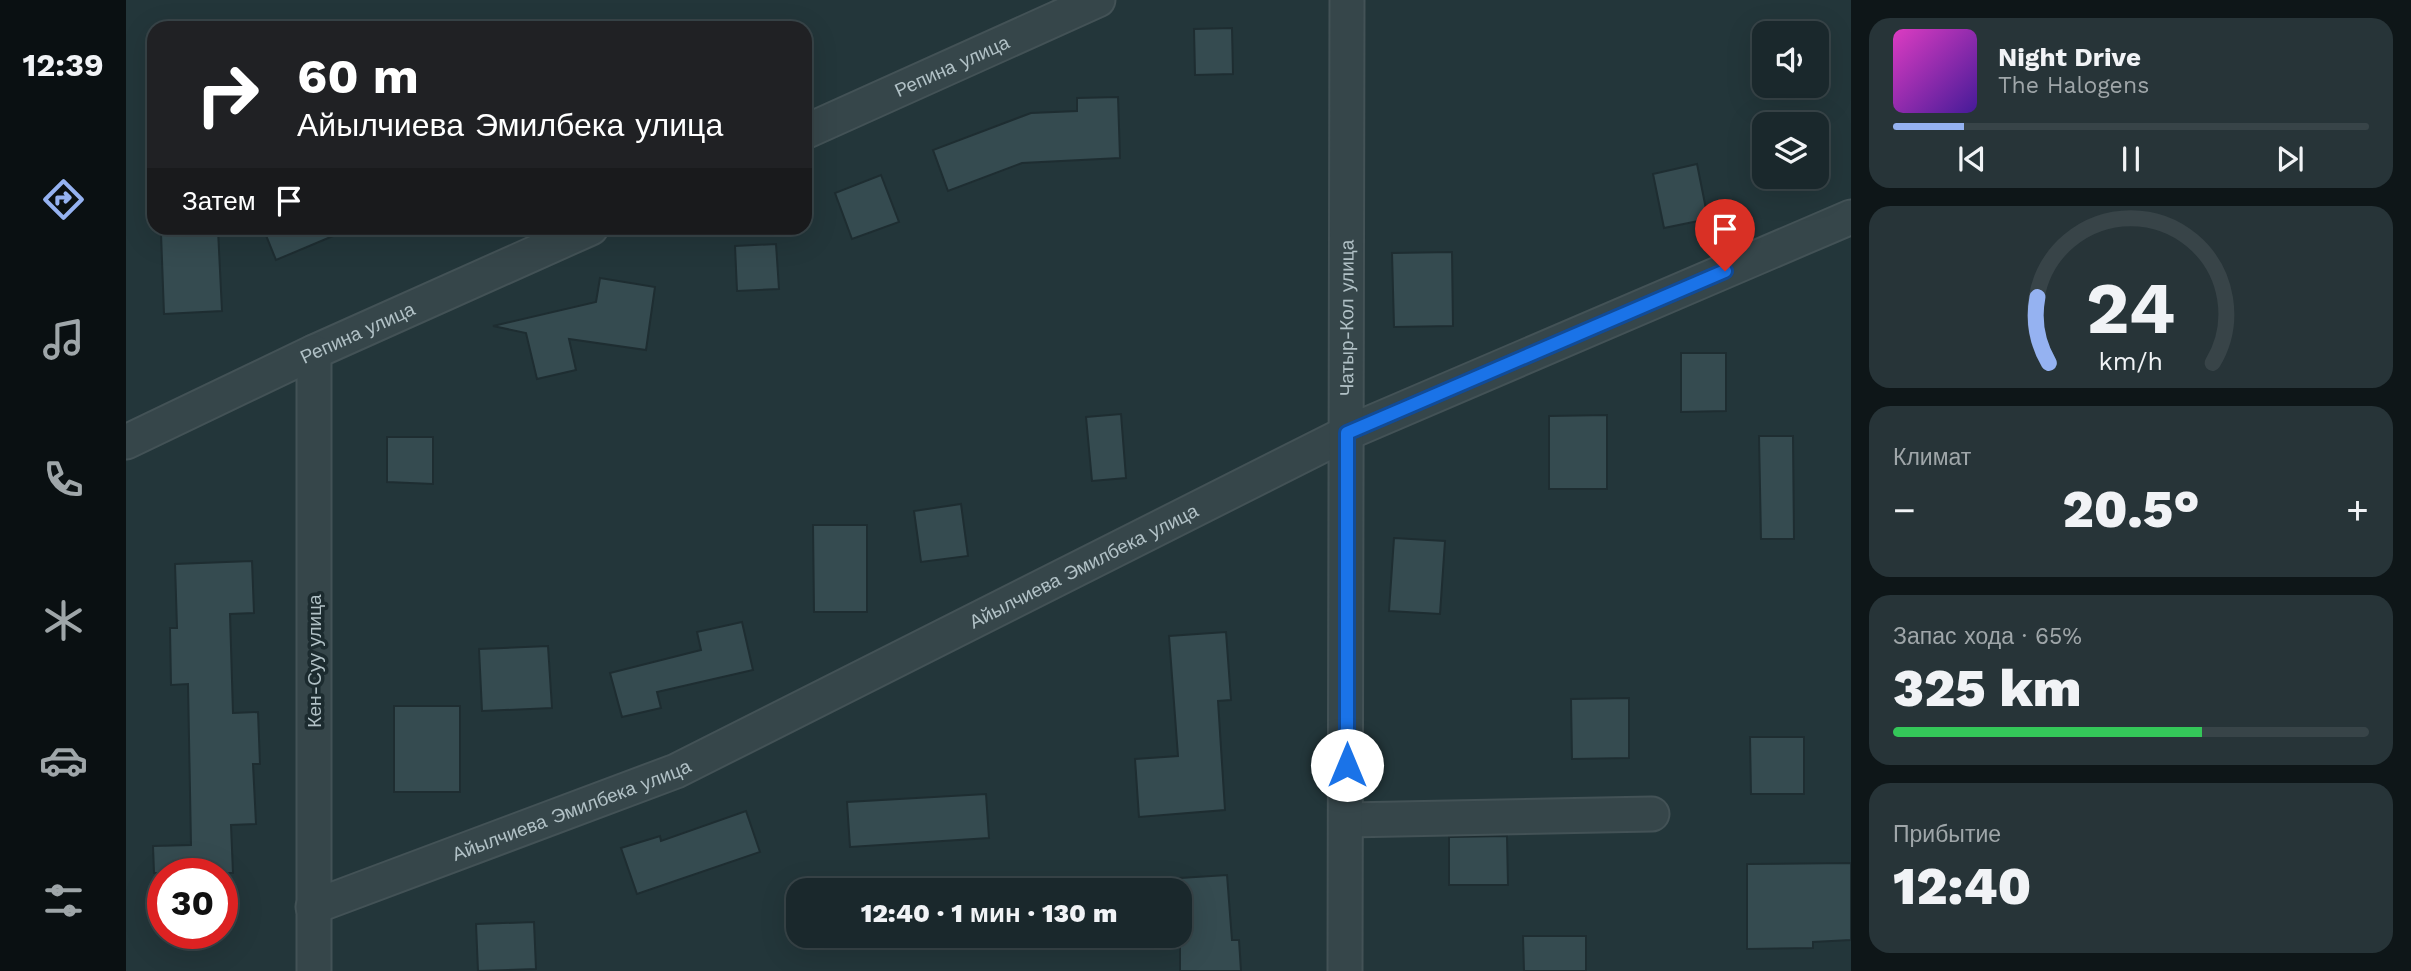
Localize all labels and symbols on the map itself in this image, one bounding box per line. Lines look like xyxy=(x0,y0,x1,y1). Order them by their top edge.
street label: Репина улица xyxy=(891,30,1013,102)
pin xyxy=(1695,199,1755,271)
street label: Чатыр-Кол улица xyxy=(1335,239,1358,396)
street label: Репина улица xyxy=(296,297,419,368)
street label: Айылчиева Эмилбека улица xyxy=(965,498,1202,633)
street label: Кен-Суу улица xyxy=(303,594,326,728)
position arrow xyxy=(1310,728,1384,802)
street label: Айылчиева Эмилбека улица xyxy=(449,754,695,865)
speed limit sign: 30 xyxy=(147,858,238,949)

